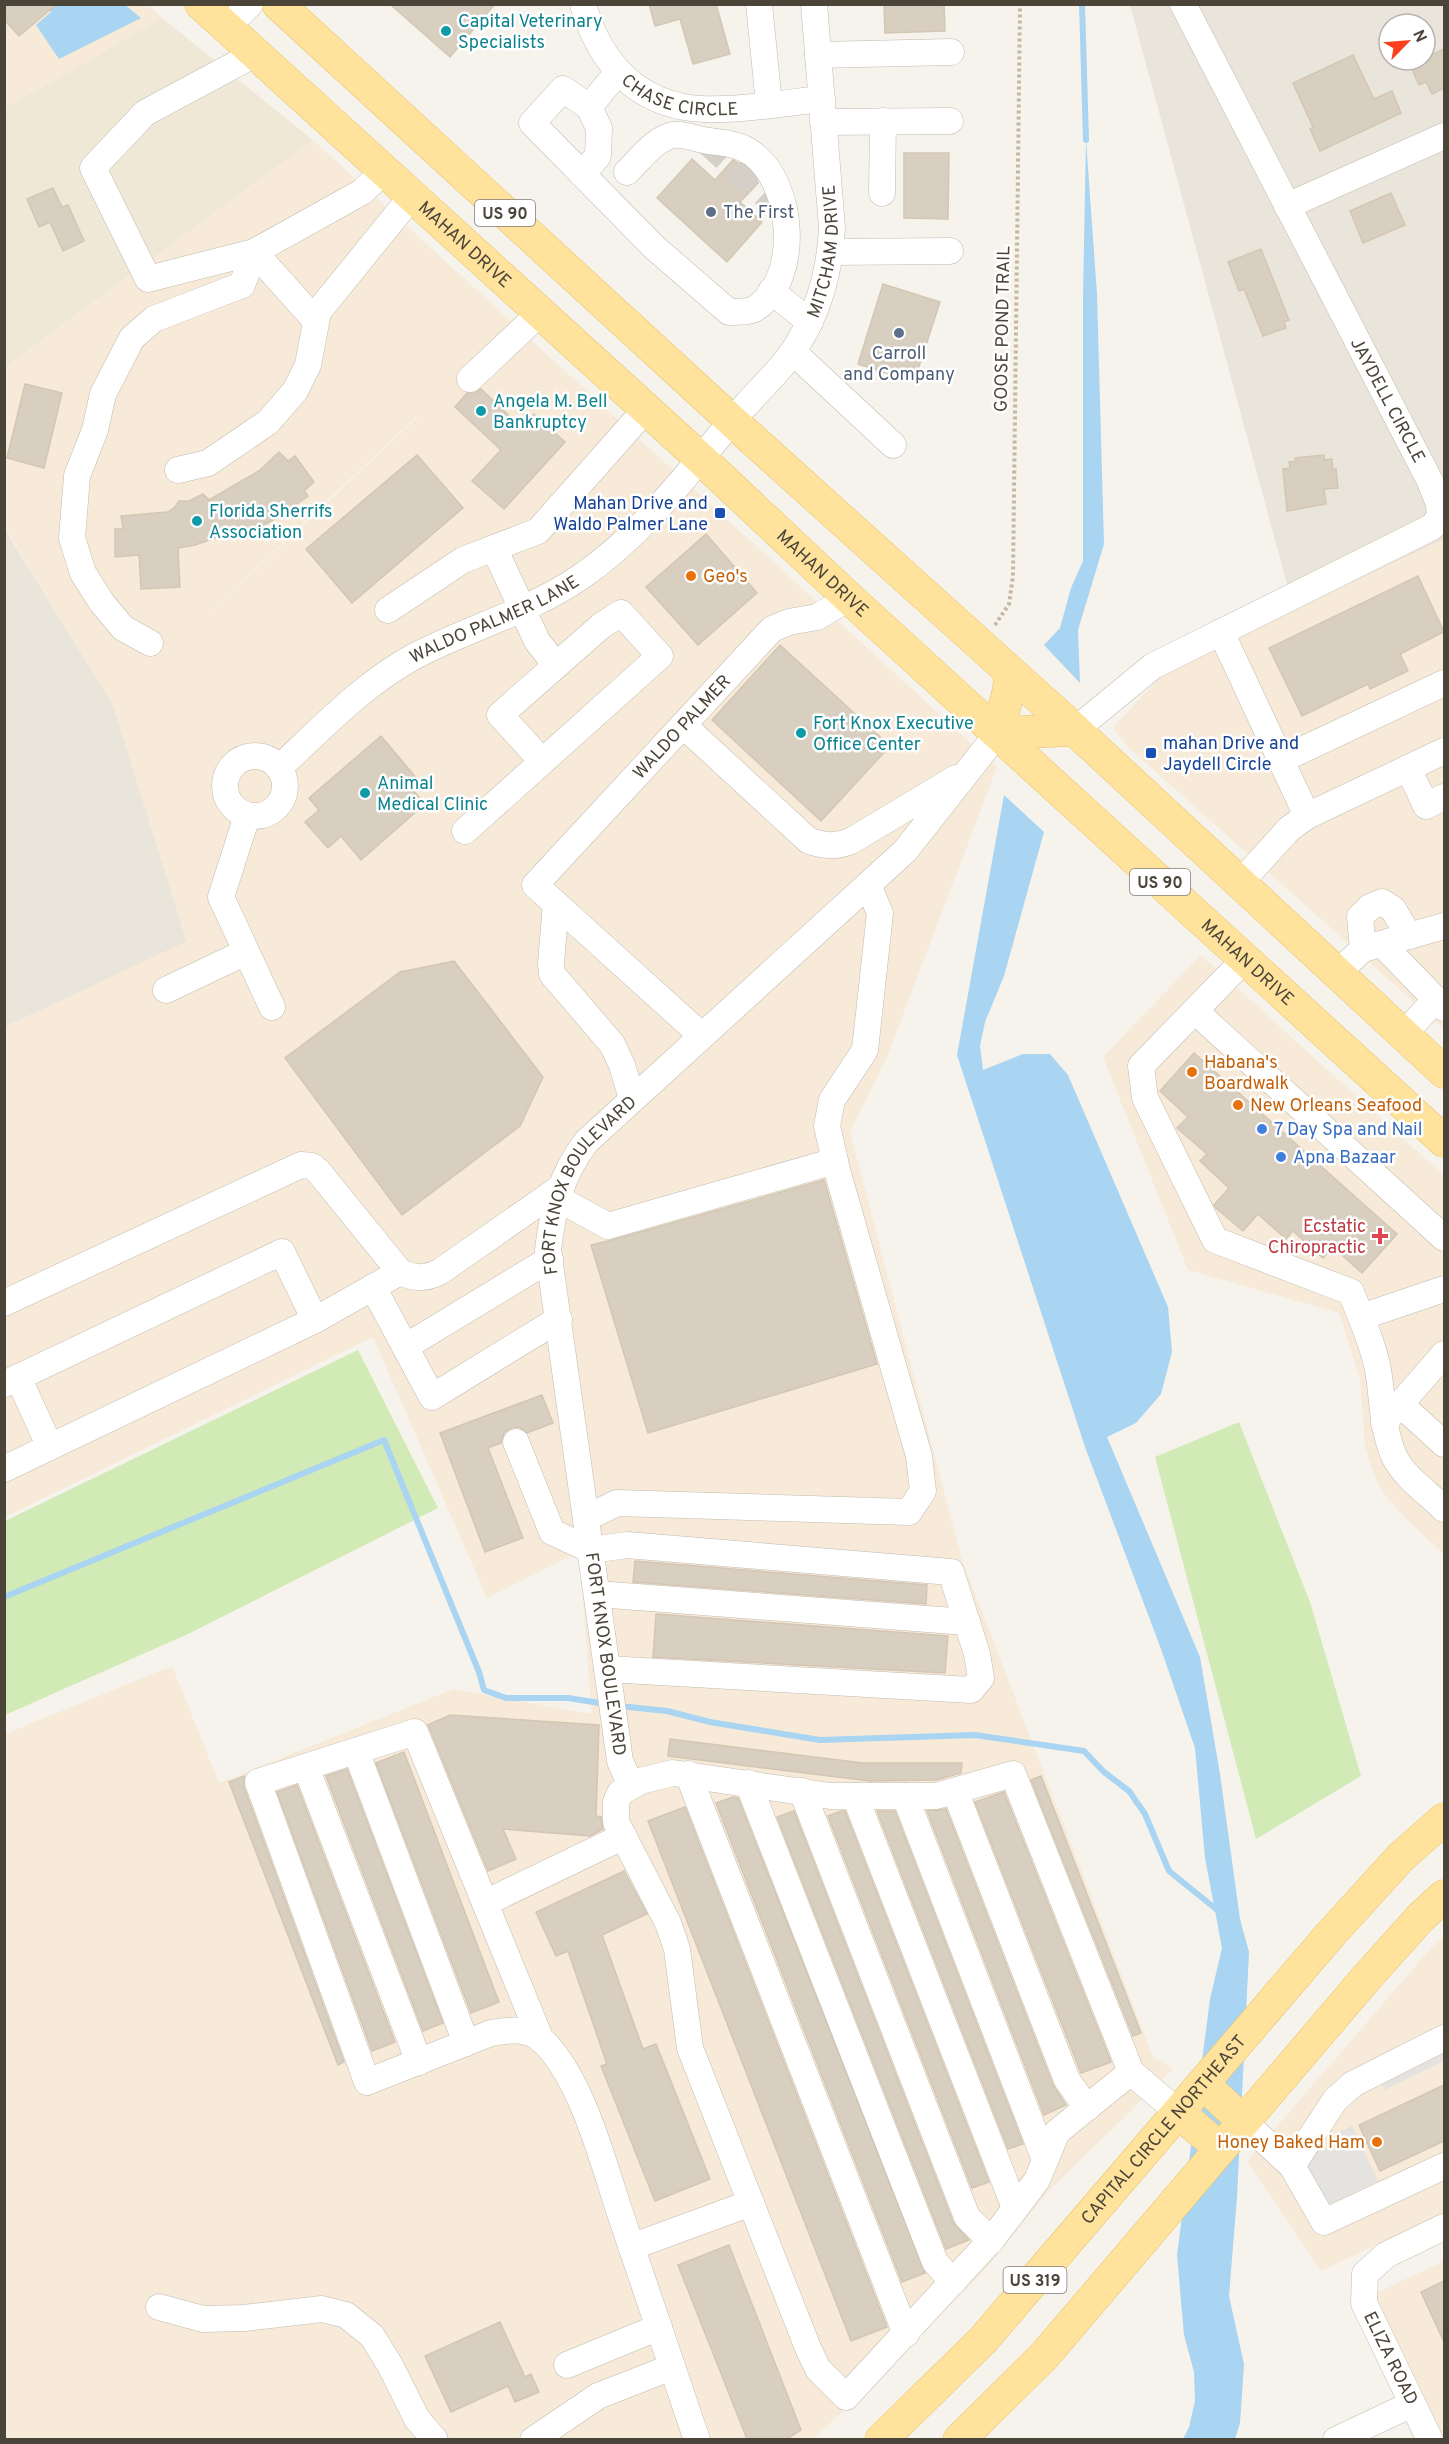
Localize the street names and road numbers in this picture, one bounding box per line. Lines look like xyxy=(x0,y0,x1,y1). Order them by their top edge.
street label: CHASE CIRCLE xyxy=(616,70,739,122)
street label: MITCHAM DRIVE xyxy=(803,184,845,322)
street label: MAHAN DRIVE xyxy=(412,197,516,294)
road number: US 90 xyxy=(475,200,535,226)
street label: GOOSE POND TRAIL xyxy=(991,246,1016,412)
street label: JAYDELL CIRCLE xyxy=(1344,334,1429,467)
street label: MAHAN DRIVE xyxy=(771,525,873,623)
street label: WALDO PALMER LANE xyxy=(406,571,584,670)
street label: WALDO PALMER xyxy=(629,670,737,785)
road number: US 90 xyxy=(1130,869,1190,895)
street label: MAHAN DRIVE xyxy=(1195,915,1298,1012)
street label: FORT KNOX BOULEVARD xyxy=(538,1091,642,1276)
street label: FORT KNOX BOULEVARD xyxy=(579,1551,630,1757)
street label: CAPITAL CIRCLE NORTHEAST xyxy=(1077,2031,1252,2230)
road number: US 319 xyxy=(1004,2267,1066,2293)
street label: ELIZA ROAD xyxy=(1357,2308,1422,2409)

